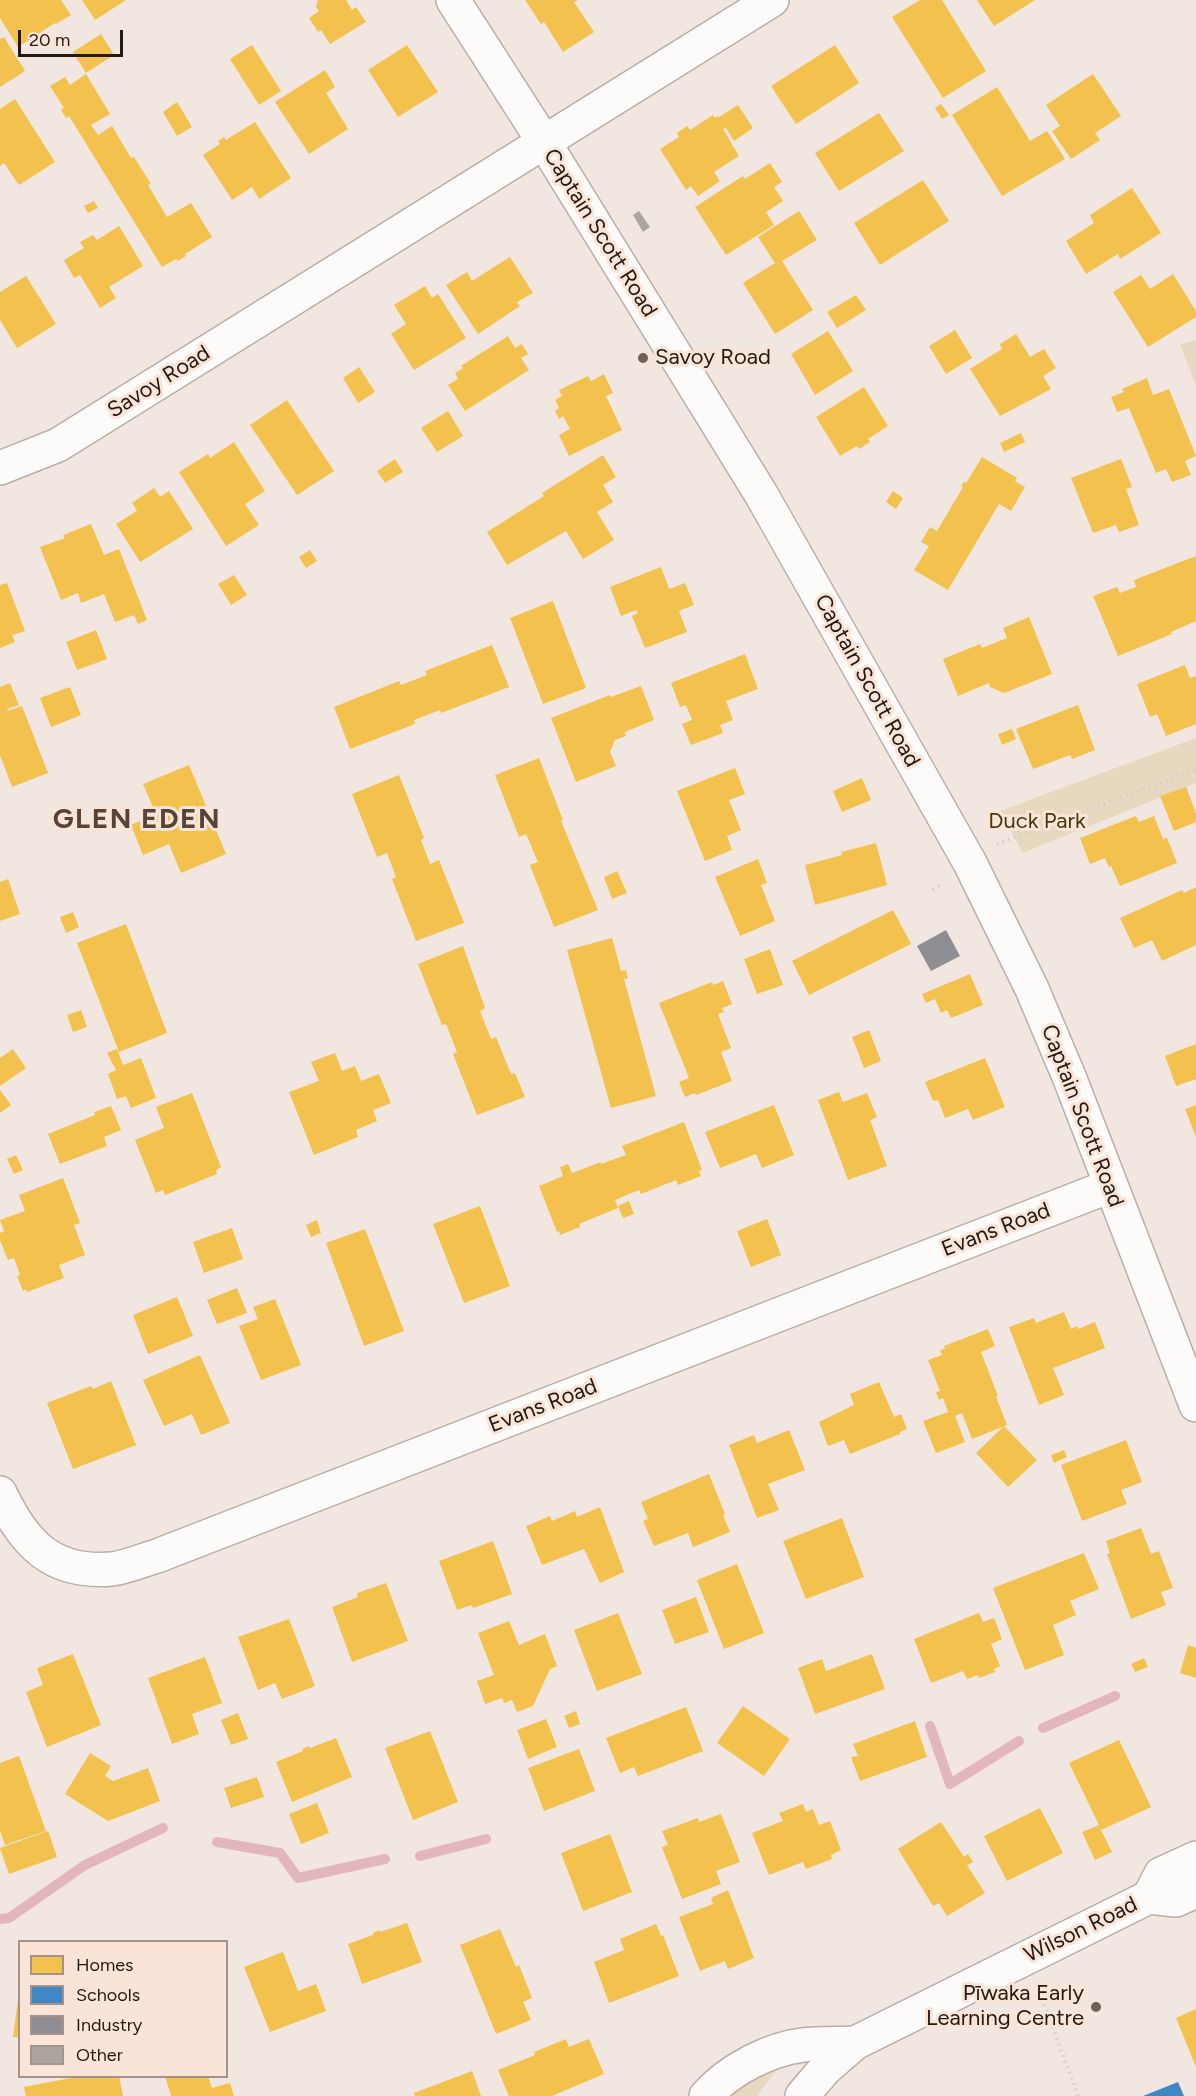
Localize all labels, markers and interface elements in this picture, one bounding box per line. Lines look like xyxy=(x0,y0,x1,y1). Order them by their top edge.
scale bar xyxy=(21,18,126,56)
text: 20 m xyxy=(29,29,70,51)
street label: Captain Scott Road xyxy=(538,144,662,322)
street label: Savoy Road xyxy=(103,340,215,424)
place label: Savoy Road xyxy=(655,345,771,371)
marker: Savoy Road xyxy=(636,351,650,365)
street label: Captain Scott Road xyxy=(809,590,925,772)
district label: GLEN EDEN xyxy=(53,803,221,837)
park label: Duck Park xyxy=(988,809,1086,835)
street label: Captain Scott Road xyxy=(1035,1021,1129,1211)
street label: Evans Road xyxy=(938,1197,1054,1263)
street label: Evans Road xyxy=(485,1373,601,1439)
street label: Wilson Road xyxy=(1020,1891,1142,1969)
legend xyxy=(18,1940,228,2078)
text: Homes xyxy=(76,1954,134,1976)
place label: Pīwaka Early Learning Centre xyxy=(926,1981,1084,2032)
text: Schools xyxy=(76,1984,140,2006)
marker: Pīwaka Early Learning Centre xyxy=(1089,2000,1103,2014)
text: Industry xyxy=(76,2014,142,2036)
text: Other xyxy=(76,2044,123,2066)

